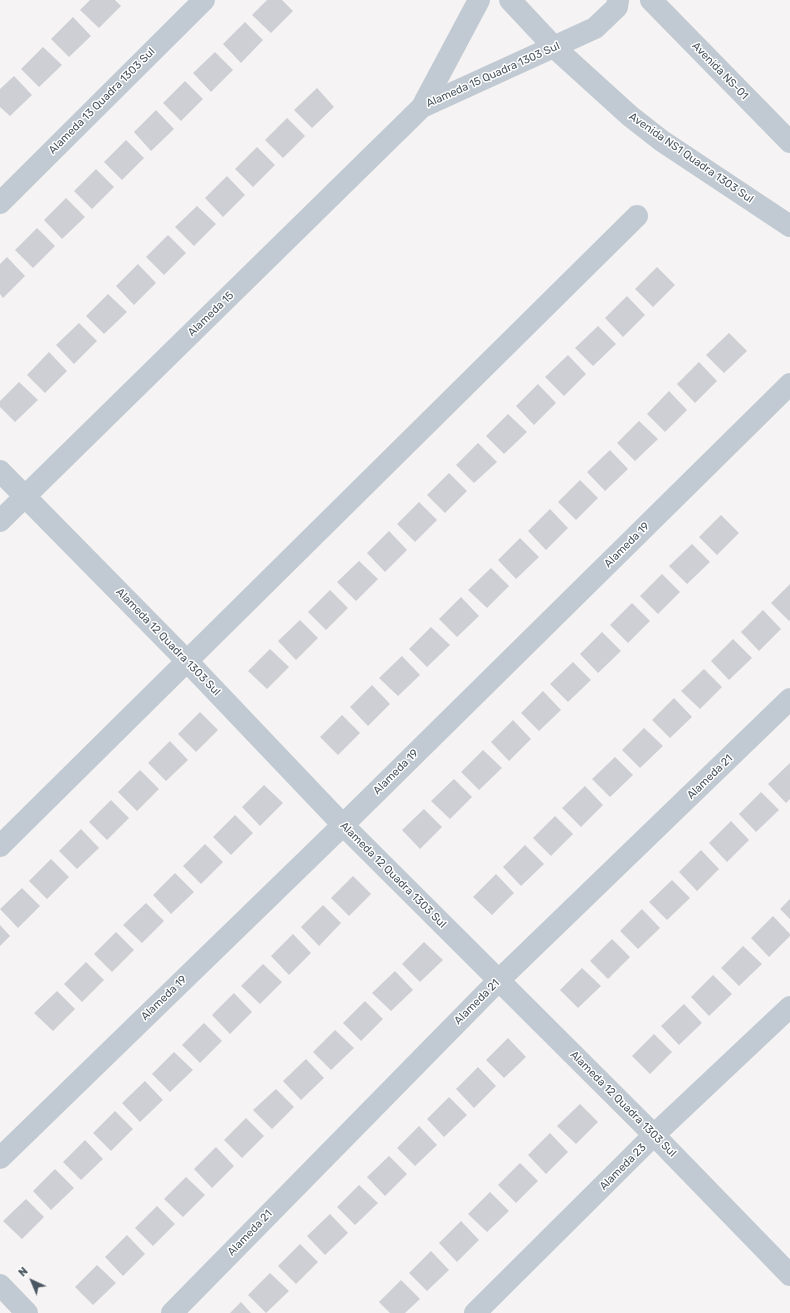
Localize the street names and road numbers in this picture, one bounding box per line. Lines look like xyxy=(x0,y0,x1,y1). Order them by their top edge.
street label: Avenida NS-01 xyxy=(689,39,751,103)
street label: Alameda 15 Quadra 1303 Sul xyxy=(424,40,562,110)
street label: Alameda 13 Quadra 1303 Sul xyxy=(46,45,158,157)
street label: Avenida NS1 Quadra 1303 Sul xyxy=(626,110,756,206)
street label: Alameda 15 xyxy=(185,289,237,339)
street label: Alameda 19 xyxy=(602,520,652,570)
street label: Alameda 12 Quadra 1303 Sul xyxy=(113,585,223,699)
street label: Alameda 19 xyxy=(371,747,421,797)
street label: Alameda 21 xyxy=(684,752,736,802)
street label: Alameda 12 Quadra 1303 Sul xyxy=(337,819,449,931)
street label: Alameda 19 xyxy=(138,973,190,1023)
street label: Alameda 21 xyxy=(452,977,502,1027)
street label: Alameda 12 Quadra 1303 Sul xyxy=(567,1048,679,1160)
street label: Alameda 23 xyxy=(597,1141,649,1193)
street label: Alameda 21 xyxy=(225,1207,275,1259)

